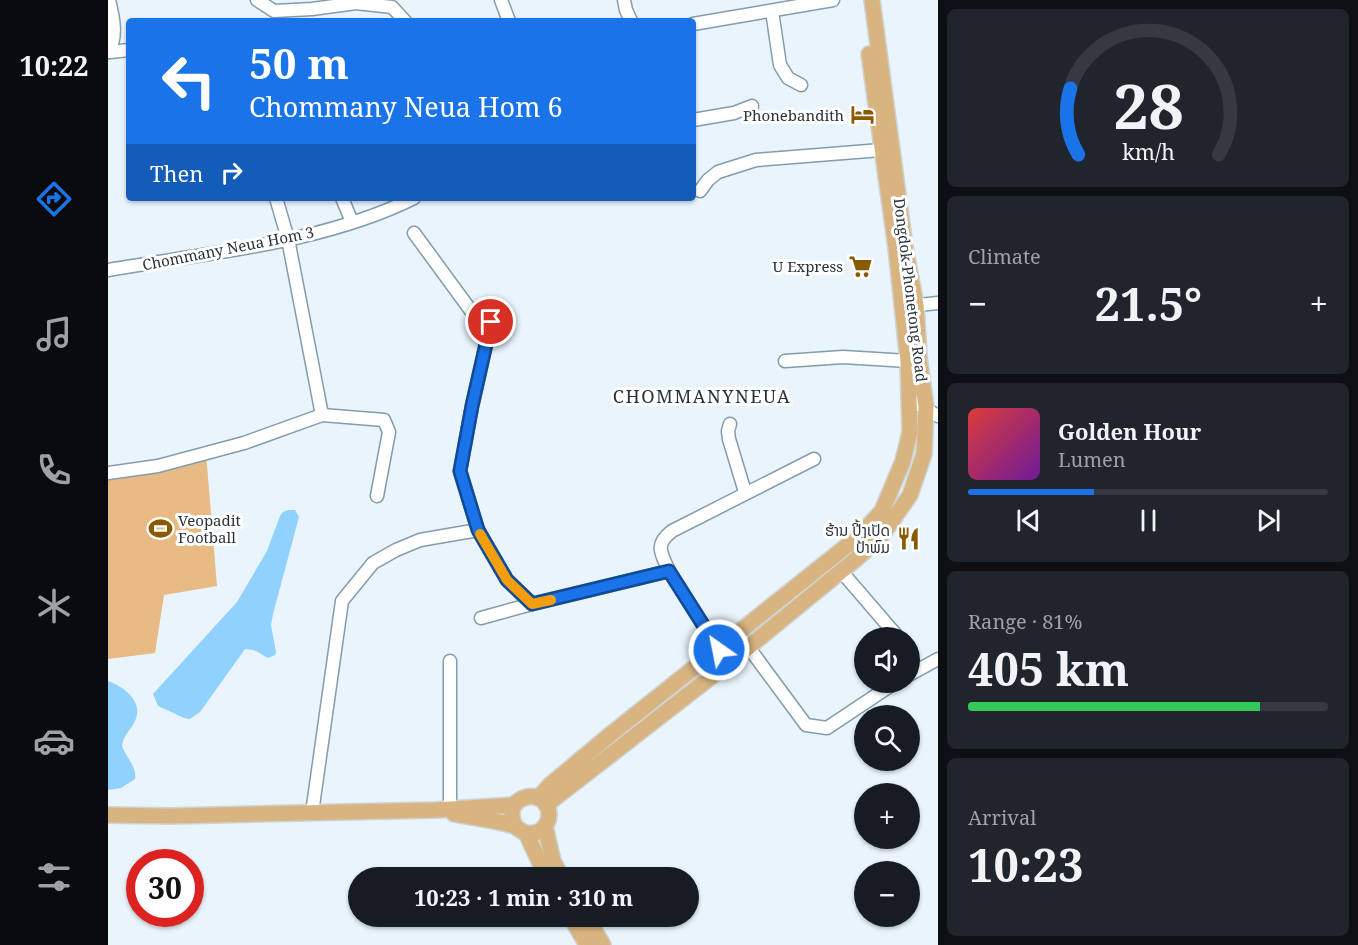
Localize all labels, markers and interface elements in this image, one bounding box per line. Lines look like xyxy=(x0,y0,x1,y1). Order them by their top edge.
text: 50 m xyxy=(249,34,349,91)
icon: left xyxy=(150,42,228,120)
text: 10:22 xyxy=(19,47,89,84)
text: 28 xyxy=(1113,62,1183,147)
text: Chommany Neua Hom 6 xyxy=(249,88,563,125)
hotel icon: Phonebandith xyxy=(849,102,875,128)
place label: Phonebandith xyxy=(743,105,844,125)
text: km/h xyxy=(1122,137,1175,166)
icon: right xyxy=(215,156,248,189)
text: Then xyxy=(150,158,203,188)
icon: directions xyxy=(33,178,75,220)
street label: Dongdok-Phonetong Road xyxy=(890,197,932,383)
street label: Chommany Neua Hom 3 xyxy=(141,222,315,274)
text: Climate xyxy=(968,243,1041,270)
supermarket icon: U Express xyxy=(848,253,874,279)
place label: U Express xyxy=(772,256,843,276)
text: 21.5° xyxy=(1095,273,1202,334)
text: − xyxy=(968,281,987,326)
text: + xyxy=(1310,281,1328,326)
pin xyxy=(465,296,516,347)
icon: arrive xyxy=(474,305,507,338)
icon: music xyxy=(33,313,75,355)
district label: CHOMMANYNEUA xyxy=(613,384,791,408)
text: Golden Hour xyxy=(1058,416,1201,446)
text: Lumen xyxy=(1058,446,1126,473)
icon: phone xyxy=(33,449,75,491)
icon: previous xyxy=(1012,504,1045,537)
icon: pause xyxy=(1132,504,1165,537)
icon: next xyxy=(1252,504,1285,537)
place label: Veopadit Football xyxy=(178,510,241,547)
sports icon: Veopadit Football xyxy=(147,516,173,542)
place label: ຮ້ານ ປີ້ງເປັດ ປ້າພົມ xyxy=(825,519,890,557)
restaurant icon: ຮ້ານ ປີ້ງເປັດ ປ້າພົມ xyxy=(895,526,921,552)
icon: climate xyxy=(33,585,75,627)
text: Range · 81% xyxy=(968,608,1082,635)
position arrow xyxy=(687,618,751,682)
map controls xyxy=(854,627,920,927)
button: sound xyxy=(854,627,920,693)
text: 405 km xyxy=(968,638,1129,699)
button: search xyxy=(854,705,920,771)
icon: car xyxy=(33,720,75,762)
button: + xyxy=(854,783,920,849)
text: Arrival xyxy=(968,804,1036,831)
text: 10:23 xyxy=(968,834,1083,895)
speed limit sign: 30 xyxy=(126,849,204,927)
icon: filters xyxy=(33,856,75,898)
button: − xyxy=(854,861,920,927)
text: 10:23 · 1 min · 310 m xyxy=(414,882,633,912)

